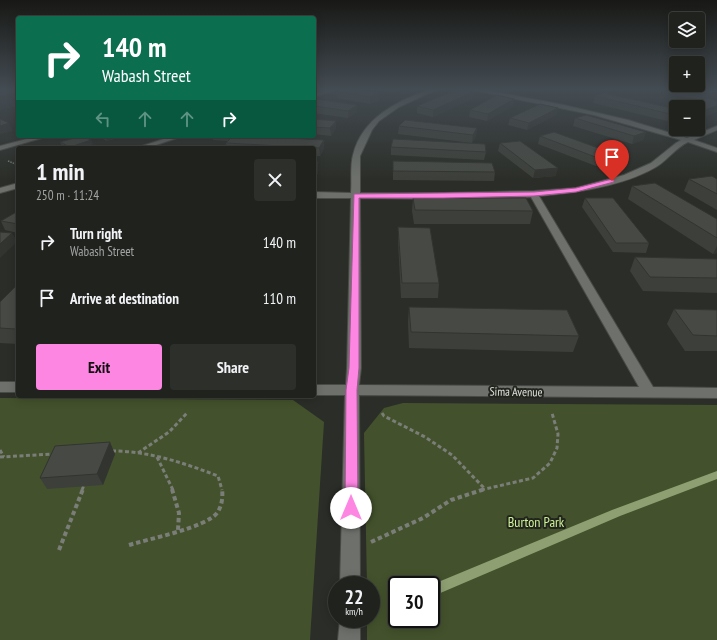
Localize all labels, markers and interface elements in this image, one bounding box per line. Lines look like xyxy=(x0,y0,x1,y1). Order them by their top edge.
map controls xyxy=(669,12,705,136)
button: layers xyxy=(669,12,705,48)
text: 140 m xyxy=(102,28,166,65)
icon: right xyxy=(36,32,88,84)
button: + xyxy=(669,56,705,92)
text: Wabash Street xyxy=(102,64,191,87)
button: − xyxy=(669,100,705,136)
icon: left xyxy=(92,108,114,130)
icon: ahead xyxy=(134,108,156,130)
icon: ahead xyxy=(176,108,198,130)
icon: right xyxy=(218,108,240,130)
pin xyxy=(595,140,629,181)
icon: arrive xyxy=(601,146,623,168)
text: 1 min xyxy=(36,156,84,187)
button: close xyxy=(254,159,296,201)
text: 250 m · 11:24 xyxy=(36,187,99,204)
text: Turn right xyxy=(70,224,122,243)
icon: right xyxy=(36,231,58,253)
text: 140 m xyxy=(263,233,296,252)
text: Wabash Street xyxy=(70,243,134,260)
icon: arrive xyxy=(36,287,58,309)
text: Arrive at destination xyxy=(70,289,179,308)
text: 110 m xyxy=(263,289,296,308)
button: Exit xyxy=(36,344,162,390)
button: Share xyxy=(170,344,296,390)
street label: Sima Avenue xyxy=(489,384,543,399)
position arrow xyxy=(330,487,372,529)
park label: Burton Park xyxy=(508,513,565,531)
speed limit sign: 30 xyxy=(388,576,440,628)
text: 22 xyxy=(344,584,364,610)
text: km/h xyxy=(345,605,363,618)

